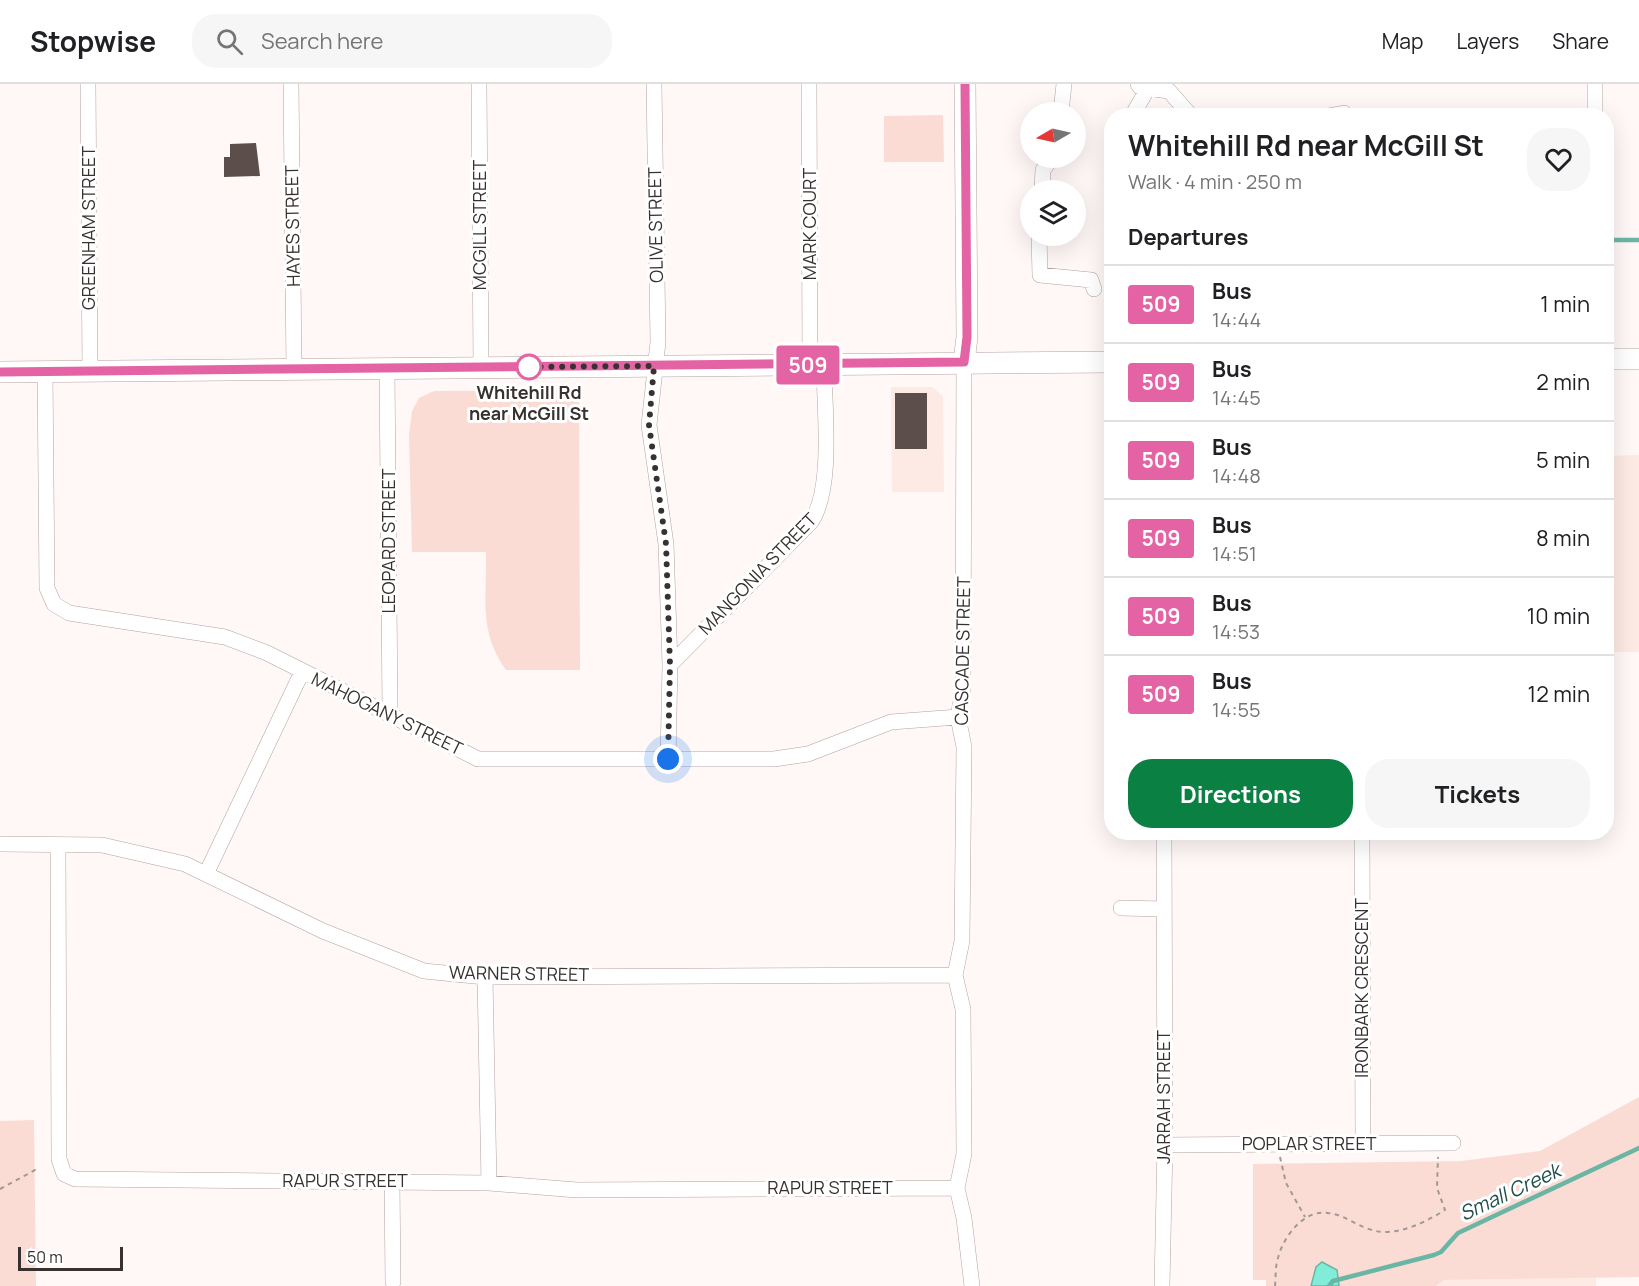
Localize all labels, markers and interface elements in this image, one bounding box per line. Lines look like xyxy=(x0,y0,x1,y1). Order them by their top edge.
search box xyxy=(192,14,612,68)
text: Stopwise xyxy=(30,22,156,60)
icon: search xyxy=(213,25,246,58)
text: Search here xyxy=(261,26,383,56)
text: Map xyxy=(1382,27,1423,55)
text: Layers xyxy=(1456,27,1519,55)
text: Share xyxy=(1552,27,1609,55)
north arrow xyxy=(1020,102,1086,168)
map controls xyxy=(1020,102,1086,246)
text: Whitehill Rd near McGill St xyxy=(1128,126,1484,164)
button: heart xyxy=(1527,128,1590,191)
street label: GREENHAM STREET xyxy=(76,146,100,310)
street label: MCGILL STREET xyxy=(467,160,491,290)
street label: HAYES STREET xyxy=(279,165,305,287)
street label: OLIVE STREET xyxy=(642,167,668,283)
street label: MARK COURT xyxy=(797,168,821,280)
text: Walk · 4 min · 250 m xyxy=(1128,168,1302,195)
button: layers xyxy=(1020,180,1086,246)
text: Departures xyxy=(1128,222,1248,252)
text: Bus xyxy=(1212,276,1252,306)
text: 1 min xyxy=(1540,289,1590,319)
text: 509 xyxy=(1141,290,1181,318)
text: 14:44 xyxy=(1212,306,1261,333)
line badge: 509 xyxy=(774,346,842,384)
text: 509 xyxy=(788,351,828,379)
marker: Whitehill Rd near McGill St xyxy=(516,354,542,380)
text: Bus xyxy=(1212,354,1252,384)
text: 2 min xyxy=(1536,367,1590,397)
text: 509 xyxy=(1141,368,1181,396)
place label: Whitehill Rd near McGill St xyxy=(469,380,589,425)
text: 14:45 xyxy=(1212,384,1261,411)
text: Bus xyxy=(1212,432,1252,462)
text: 5 min xyxy=(1536,445,1590,475)
text: 509 xyxy=(1141,446,1181,474)
text: 14:48 xyxy=(1212,462,1261,489)
street label: LEOPARD STREET xyxy=(376,468,400,613)
street label: MANGONIA STREET xyxy=(693,507,822,639)
text: Bus xyxy=(1212,510,1252,540)
text: 8 min xyxy=(1536,523,1590,553)
text: 509 xyxy=(1141,524,1181,552)
text: 14:51 xyxy=(1212,540,1257,567)
street label: CASCADE STREET xyxy=(949,576,975,726)
text: Bus xyxy=(1212,588,1252,618)
text: 10 min xyxy=(1527,601,1590,631)
text: 509 xyxy=(1141,602,1181,630)
text: 14:53 xyxy=(1212,618,1260,645)
street label: MAHOGANY STREET xyxy=(308,666,467,760)
text: Bus xyxy=(1212,666,1252,696)
text: 12 min xyxy=(1528,679,1590,709)
text: 509 xyxy=(1141,680,1181,708)
text: 14:55 xyxy=(1212,696,1261,723)
your location xyxy=(653,744,683,774)
button: Directions xyxy=(1128,759,1353,828)
button: Tickets xyxy=(1365,759,1590,828)
street label: IRONBARK CRESCENT xyxy=(1349,898,1373,1078)
street label: WARNER STREET xyxy=(449,960,590,986)
street label: JARRAH STREET xyxy=(1151,1030,1175,1164)
street label: POPLAR STREET xyxy=(1242,1131,1377,1155)
water label: Small Creek xyxy=(1455,1155,1567,1227)
street label: RAPUR STREET xyxy=(282,1168,408,1192)
street label: RAPUR STREET xyxy=(767,1175,893,1199)
scale bar xyxy=(18,1244,123,1272)
text: 50 m xyxy=(27,1246,63,1268)

